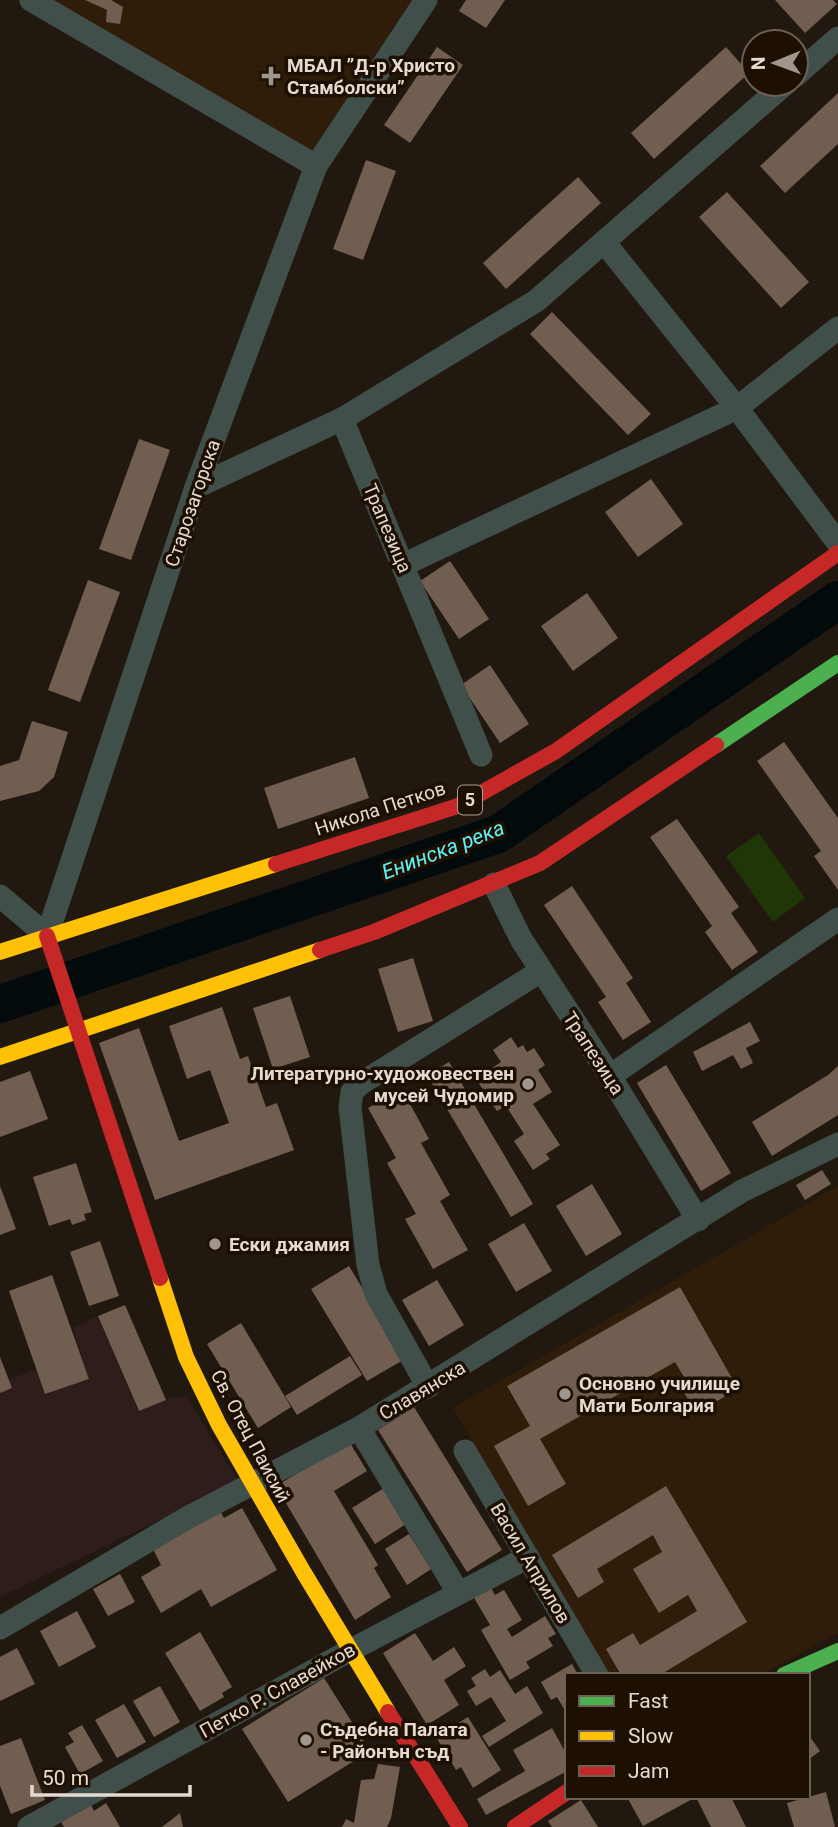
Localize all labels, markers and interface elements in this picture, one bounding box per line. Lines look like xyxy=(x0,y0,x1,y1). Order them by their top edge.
north arrow xyxy=(740,28,810,98)
place label: МБАЛ ”Д-р Христо Стамболски” xyxy=(287,54,455,99)
text: N xyxy=(747,56,770,70)
marker: МБАЛ ”Д-р Христо Стамболски” xyxy=(261,66,281,86)
street label: Старозагорска xyxy=(160,437,225,570)
street label: Трапезица xyxy=(358,480,417,576)
street label: Никола Петков xyxy=(312,777,448,840)
road number: 5 xyxy=(458,786,482,814)
water label: Енинска река xyxy=(378,816,508,884)
street label: Трапезица xyxy=(558,1007,629,1099)
place label: Литературно-художовествен мусей Чудомир xyxy=(251,1062,514,1107)
marker: Литературно-художовествен мусей Чудомир xyxy=(520,1076,536,1092)
place label: Ески джамия xyxy=(229,1233,350,1256)
marker: Ески джамия xyxy=(207,1236,223,1252)
street label: Славянска xyxy=(375,1356,470,1425)
street label: Св. Отец Паисий xyxy=(206,1366,295,1507)
place label: Основно училище Мати Болгария xyxy=(579,1372,740,1417)
marker: Основно училище Мати Болгария xyxy=(557,1386,573,1402)
street label: Васил Априлов xyxy=(486,1499,576,1628)
street label: Петко Р. Славейков xyxy=(195,1638,359,1743)
legend xyxy=(565,1673,810,1799)
text: Fast xyxy=(628,1689,669,1713)
place label: Съдебна Палата - Районън съд xyxy=(320,1718,468,1763)
text: Slow xyxy=(628,1724,674,1748)
marker: Съдебна Палата - Районън съд xyxy=(298,1732,314,1748)
scale bar xyxy=(32,1754,189,1798)
text: Jam xyxy=(628,1759,669,1783)
text: 50 m xyxy=(42,1766,89,1790)

